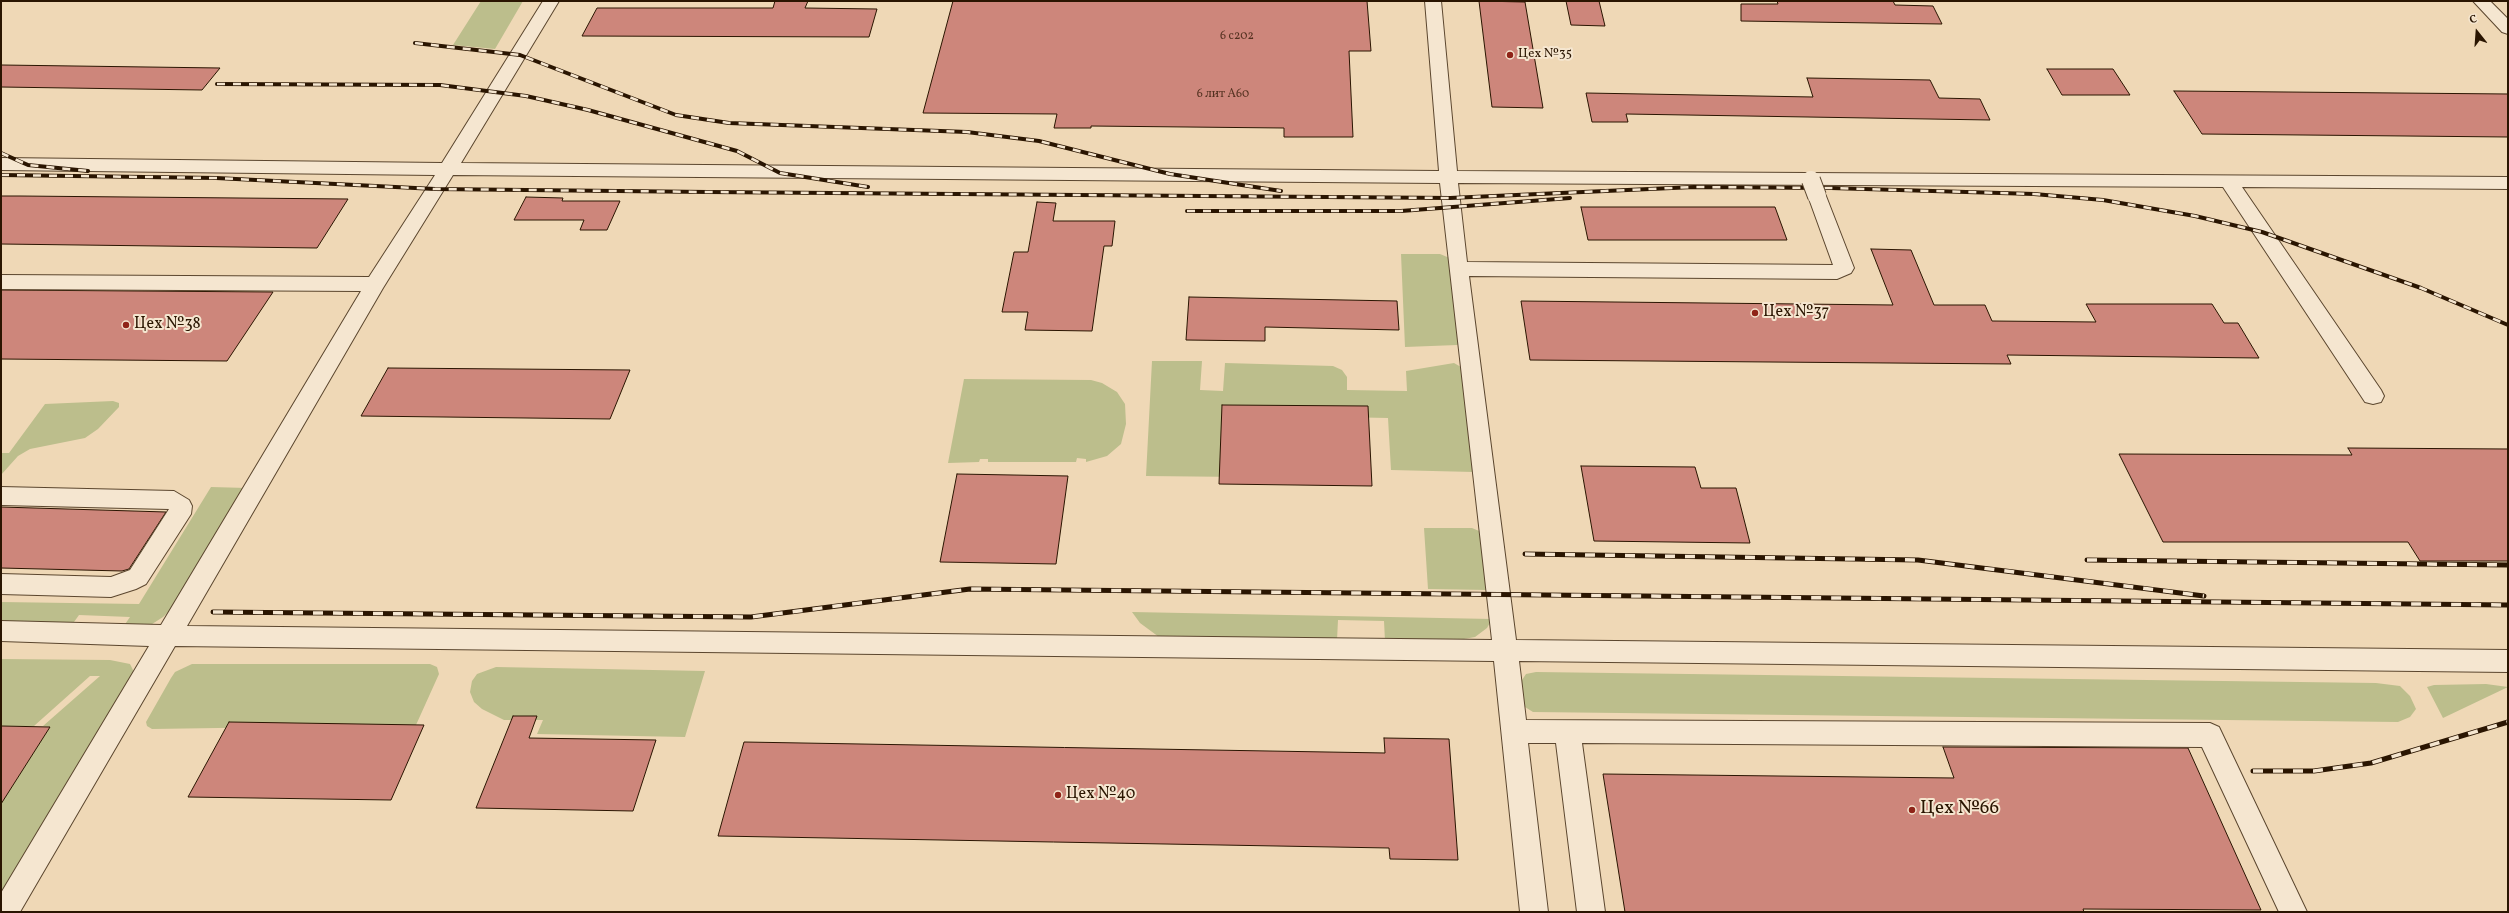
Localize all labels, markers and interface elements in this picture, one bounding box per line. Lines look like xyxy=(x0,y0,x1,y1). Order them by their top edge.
north arrow xyxy=(2457,12,2497,52)
text: С xyxy=(2468,12,2479,28)
house number: 6 с202 xyxy=(1220,30,1254,44)
place label: Цех №35 xyxy=(1518,47,1572,63)
marker: Цех №35 xyxy=(1505,50,1515,60)
house number: 6 лит А60 xyxy=(1197,88,1249,102)
place label: Цех №37 xyxy=(1763,303,1829,323)
marker: Цех №37 xyxy=(1750,308,1760,318)
place label: Цех №38 xyxy=(134,315,201,335)
marker: Цех №38 xyxy=(121,320,131,330)
place label: Цех №40 xyxy=(1066,785,1135,805)
marker: Цех №40 xyxy=(1053,790,1063,800)
place label: Цех №66 xyxy=(1920,799,1999,821)
marker: Цех №66 xyxy=(1907,805,1917,815)

